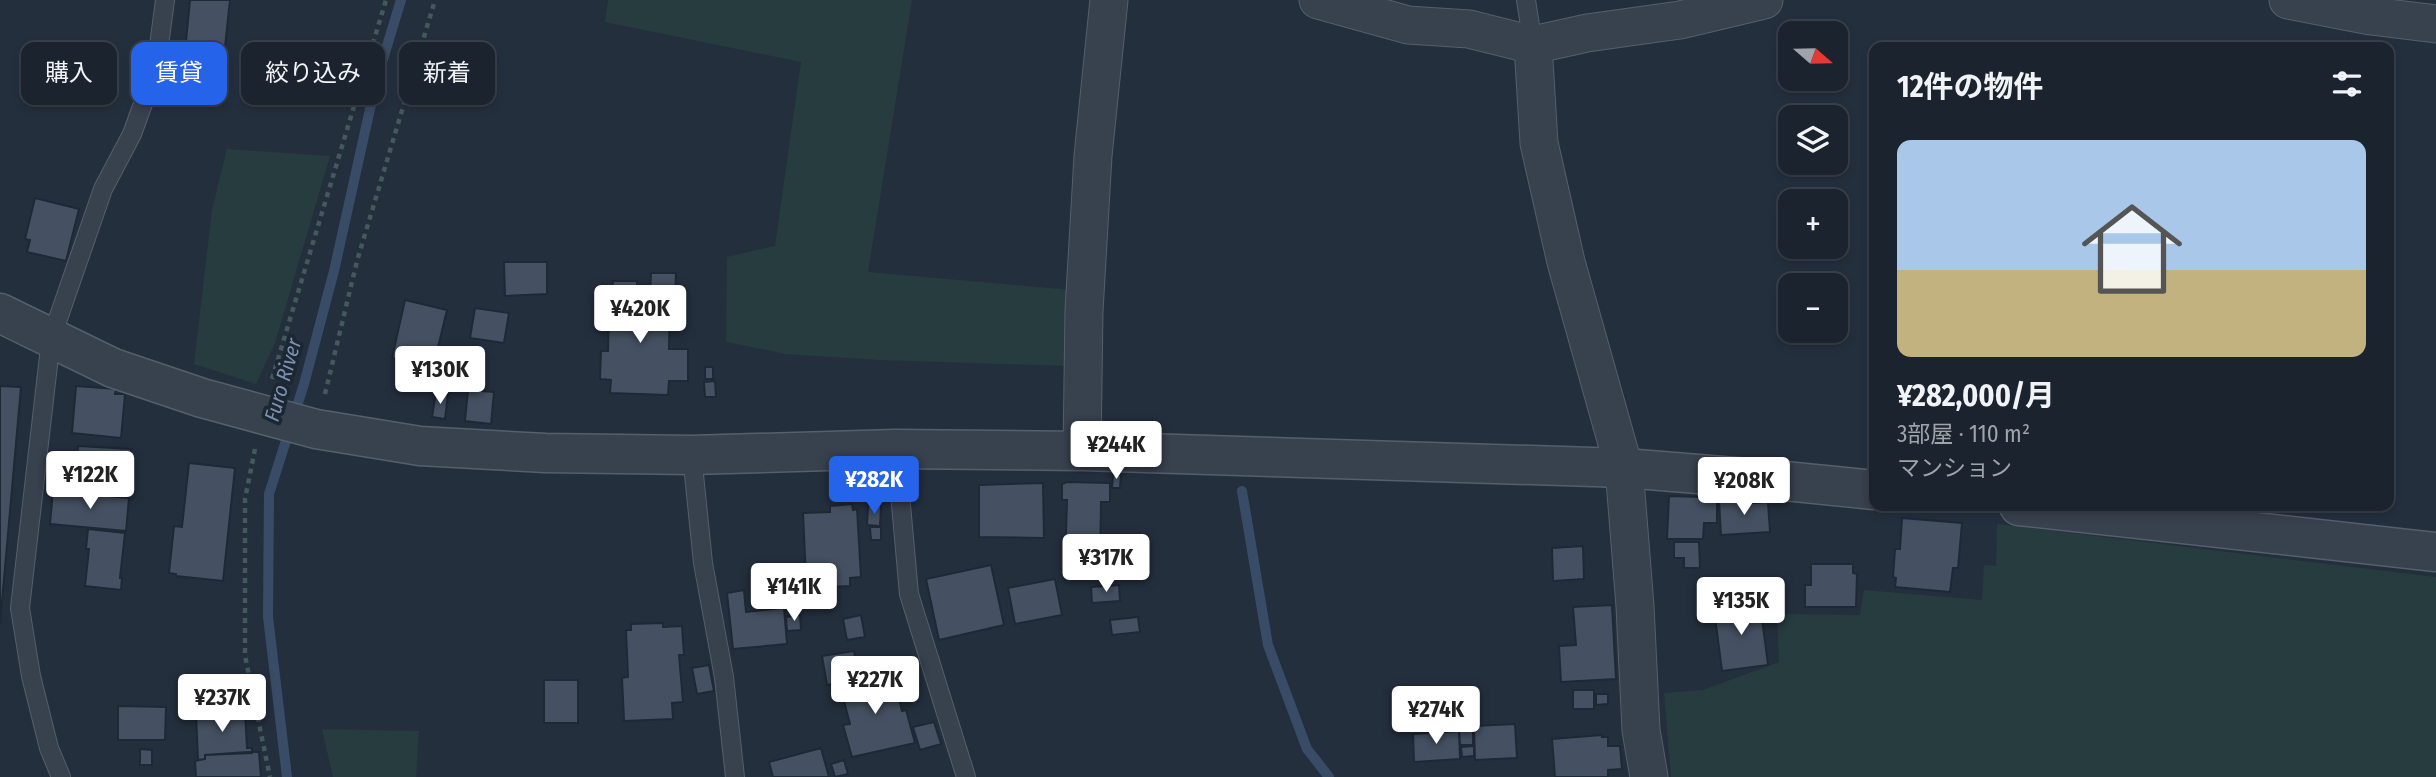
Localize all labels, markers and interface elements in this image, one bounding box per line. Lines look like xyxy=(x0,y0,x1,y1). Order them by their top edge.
north arrow xyxy=(1778,21,1848,91)
map controls xyxy=(1778,21,1848,343)
chip: 購入 xyxy=(21,42,117,105)
chip: 賃貸 xyxy=(131,42,227,105)
chip: 絞り込み xyxy=(241,42,385,105)
chip: 新着 xyxy=(399,42,495,105)
icon: filters xyxy=(2328,65,2366,103)
text: 12件の物件 xyxy=(1897,69,2044,105)
button: layers xyxy=(1778,105,1848,175)
icon: home xyxy=(2069,186,2195,312)
button: + xyxy=(1778,189,1848,259)
button: − xyxy=(1778,273,1848,343)
pin: ¥420K xyxy=(591,286,689,345)
text: ¥420K xyxy=(610,294,670,322)
water label: Furo River xyxy=(259,335,307,424)
pin: ¥130K xyxy=(391,346,489,406)
text: ¥130K xyxy=(411,355,469,383)
text: ¥282,000/月 xyxy=(1897,378,2055,414)
text: 3部屋 · 110 m² xyxy=(1897,420,2030,448)
pin: ¥244K xyxy=(1067,421,1165,481)
text: ¥244K xyxy=(1087,430,1145,458)
pin: ¥122K xyxy=(41,452,139,511)
text: マンション xyxy=(1897,454,2012,482)
pin: ¥282K xyxy=(825,456,923,516)
pin: ¥208K xyxy=(1695,458,1793,517)
text: ¥122K xyxy=(62,460,118,488)
text: ¥282K xyxy=(845,465,903,493)
text: ¥208K xyxy=(1714,466,1774,494)
pin: ¥317K xyxy=(1057,534,1155,594)
text: ¥317K xyxy=(1079,543,1133,571)
pin: ¥141K xyxy=(745,564,843,623)
text: ¥141K xyxy=(767,572,821,600)
pin: ¥135K xyxy=(1692,578,1790,637)
text: ¥135K xyxy=(1713,586,1769,614)
pin: ¥227K xyxy=(826,656,924,716)
text: ¥227K xyxy=(847,665,903,693)
pin: ¥237K xyxy=(173,674,271,734)
text: ¥237K xyxy=(194,683,250,711)
pin: ¥274K xyxy=(1387,686,1485,746)
text: ¥274K xyxy=(1408,695,1464,723)

